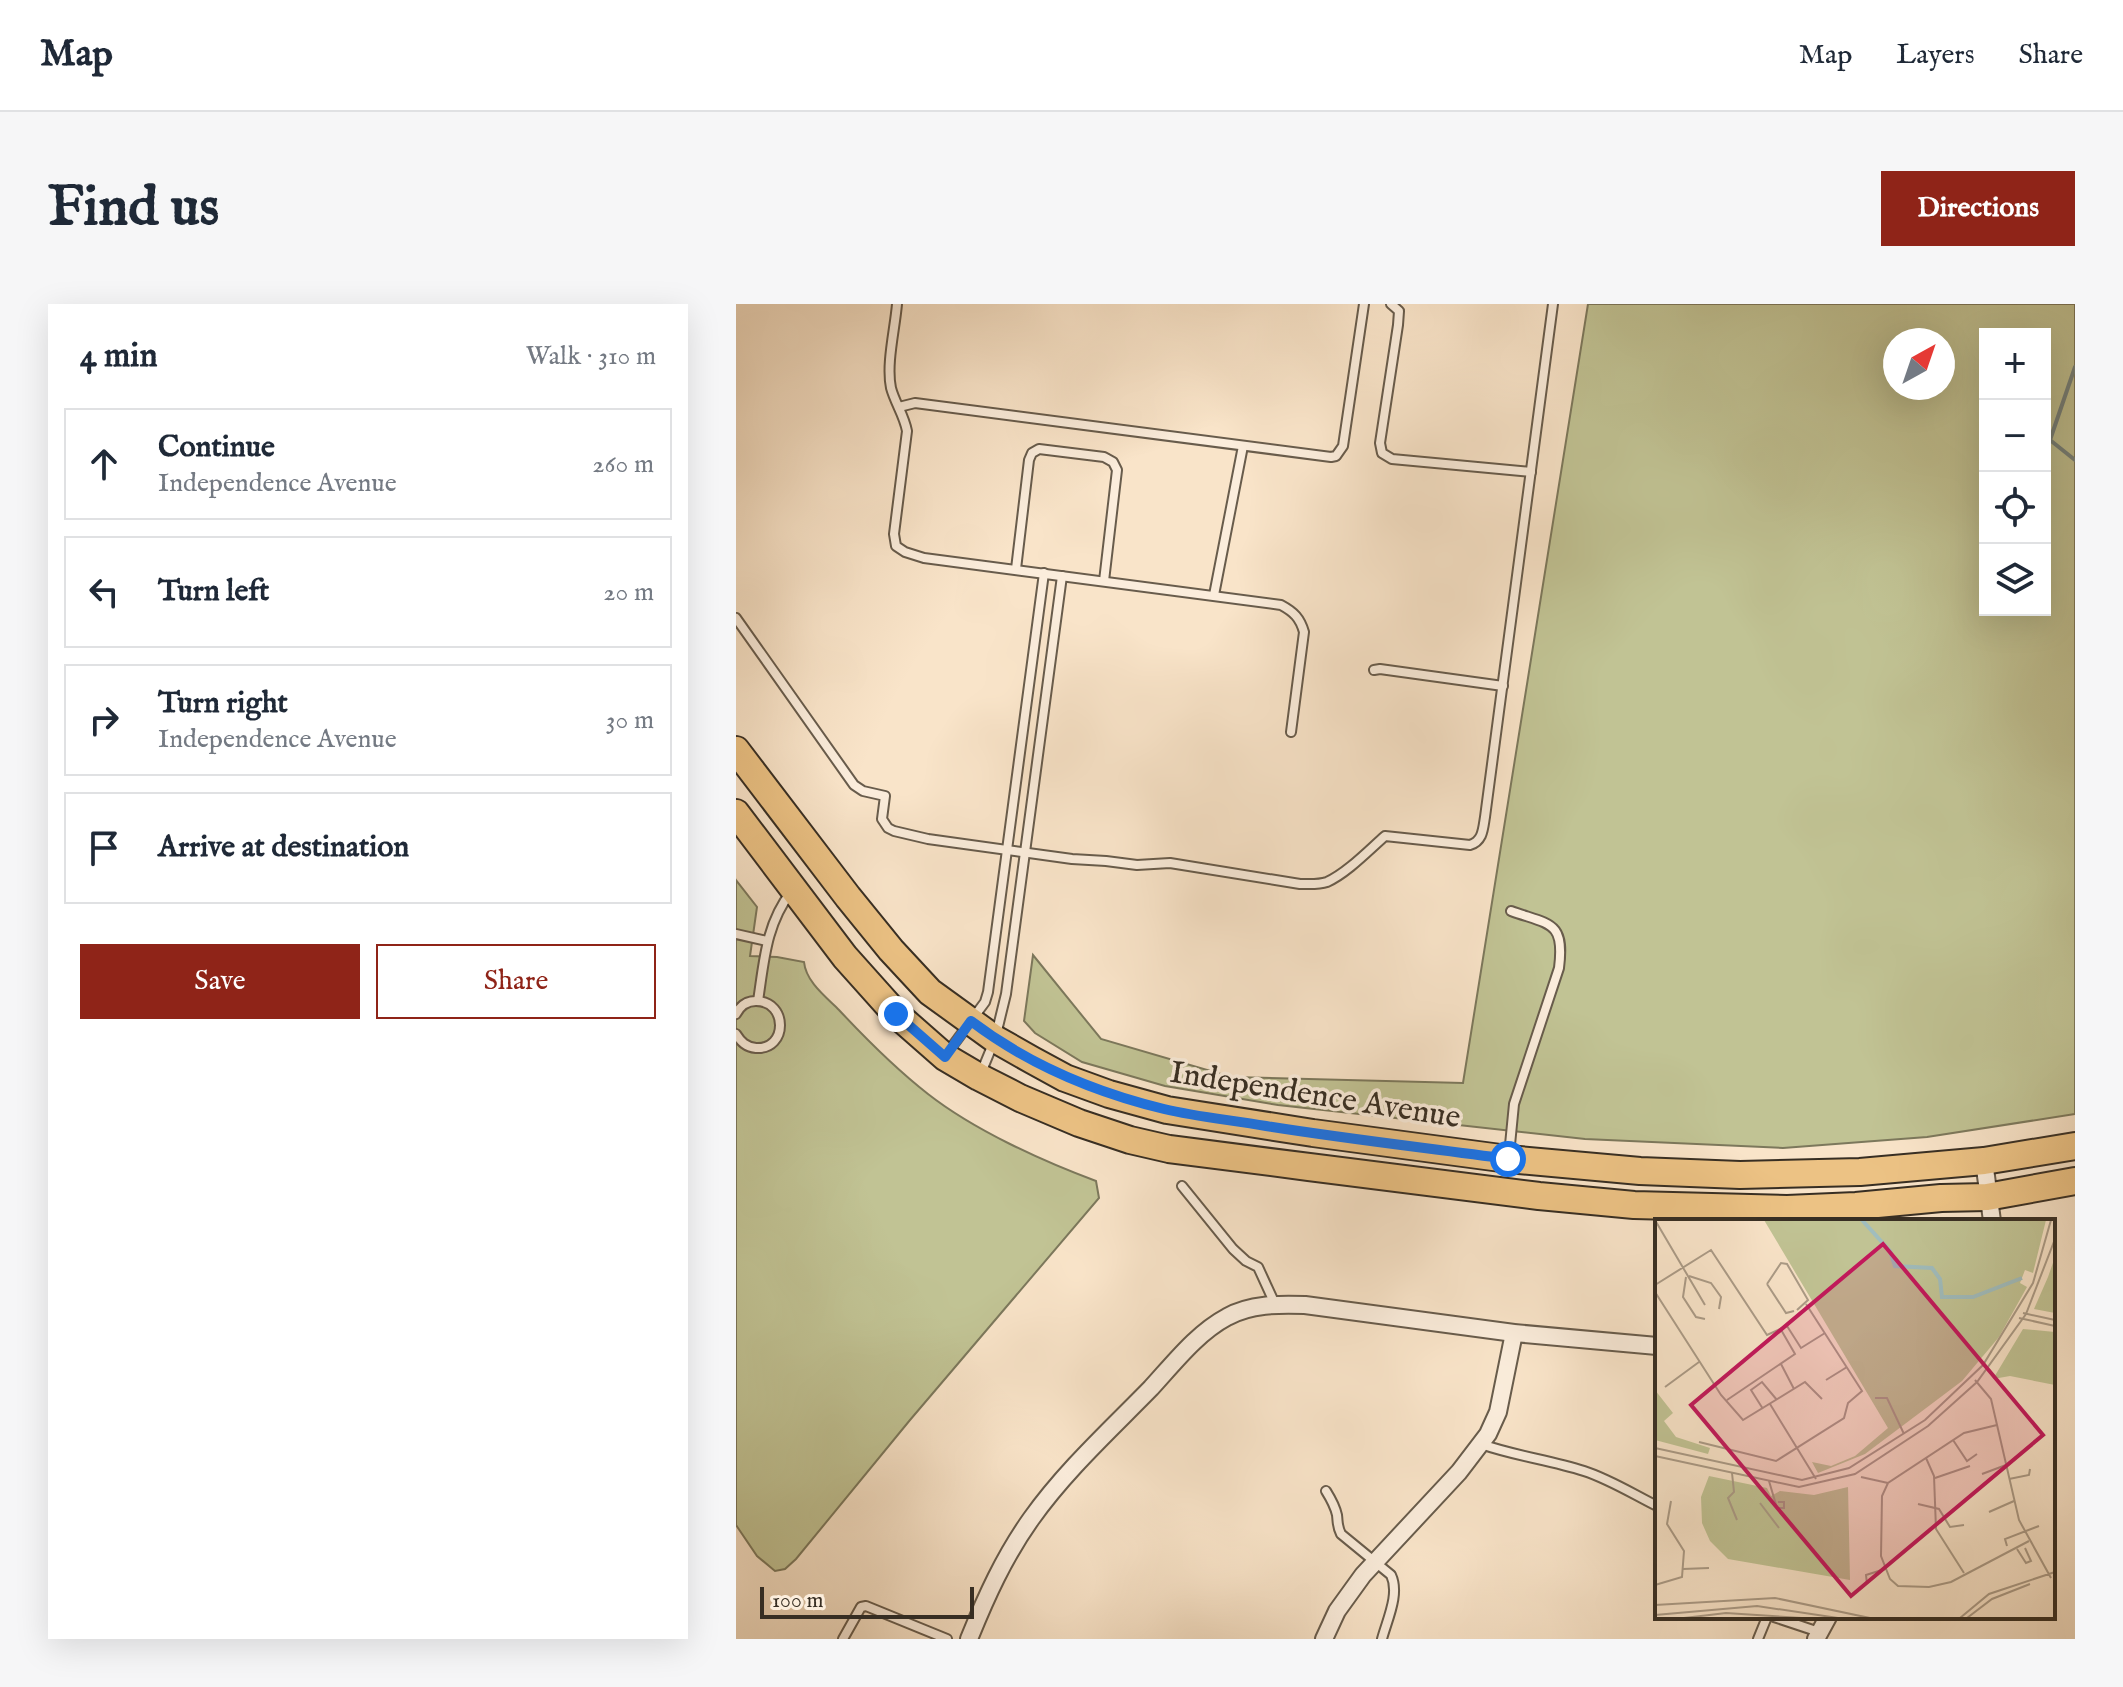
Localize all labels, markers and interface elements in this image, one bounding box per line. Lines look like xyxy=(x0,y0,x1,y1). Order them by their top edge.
text: Map xyxy=(40,31,113,79)
text: Map xyxy=(1799,38,1852,73)
text: Layers xyxy=(1896,38,1975,73)
text: Share xyxy=(2019,38,2083,73)
button: Directions xyxy=(1881,171,2075,246)
text: Find us xyxy=(48,173,219,244)
north arrow xyxy=(1883,328,1955,400)
map controls xyxy=(1979,328,2051,616)
button: + xyxy=(1979,328,2051,400)
text: 4 min xyxy=(80,335,158,378)
text: Walk · 310 m xyxy=(526,340,656,373)
button: − xyxy=(1979,400,2051,472)
text: Continue xyxy=(158,429,275,467)
icon: ahead xyxy=(82,442,126,486)
text: 260 m xyxy=(592,448,654,481)
text: Independence Avenue xyxy=(158,467,397,500)
button: locate xyxy=(1979,472,2051,544)
button: layers xyxy=(1979,544,2051,616)
icon: left xyxy=(82,570,126,614)
text: Turn left xyxy=(158,573,269,611)
text: 20 m xyxy=(603,576,654,609)
text: Turn right xyxy=(158,685,288,723)
icon: right xyxy=(82,698,126,742)
text: 30 m xyxy=(606,704,654,737)
text: Independence Avenue xyxy=(158,723,397,756)
icon: arrive xyxy=(82,826,126,870)
text: Arrive at destination xyxy=(158,829,409,867)
button: Save xyxy=(80,944,360,1019)
button: Share xyxy=(376,944,656,1019)
route end xyxy=(878,996,914,1032)
street label: Independence Avenue xyxy=(1167,1053,1463,1139)
route start xyxy=(1490,1141,1526,1177)
inset map xyxy=(1655,1219,2055,1619)
scale bar xyxy=(760,1583,974,1619)
text: 100 m xyxy=(772,1587,824,1615)

